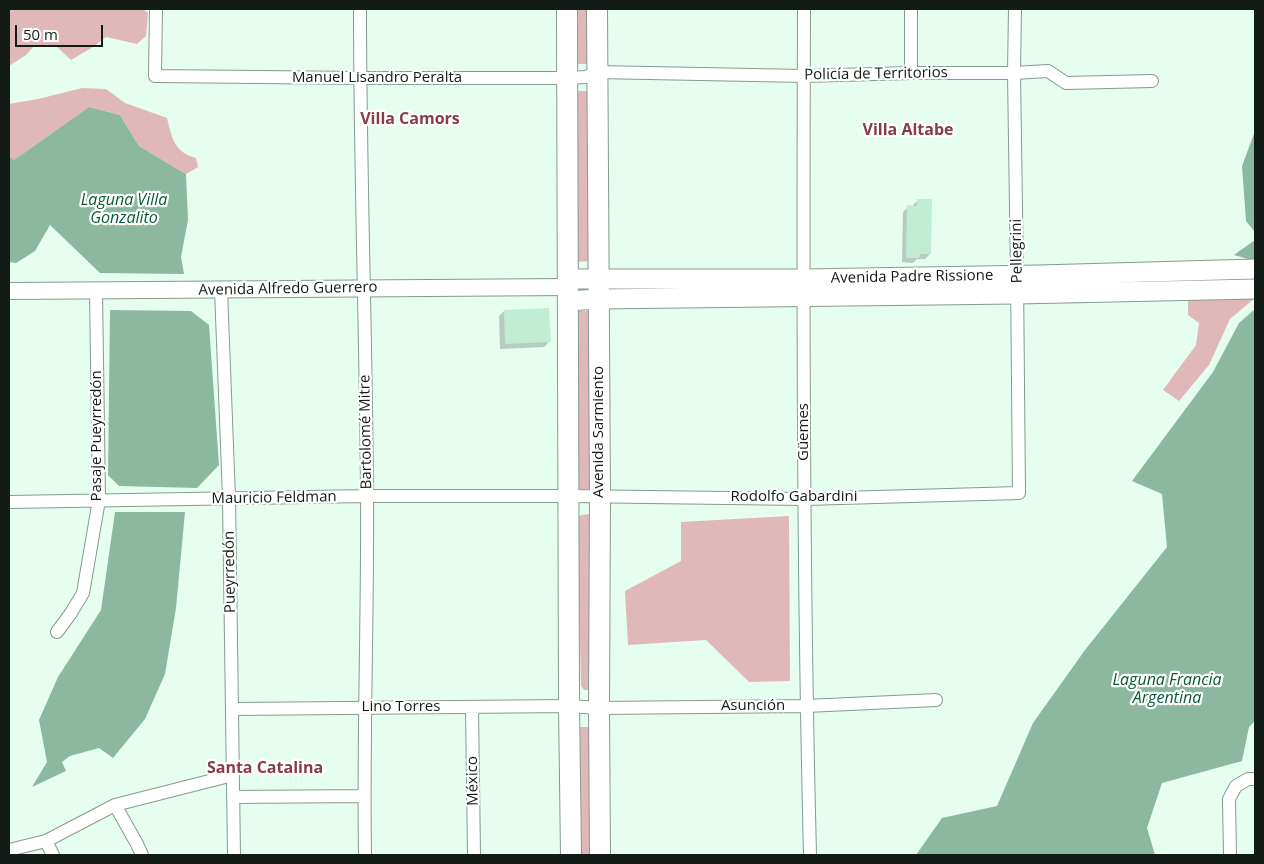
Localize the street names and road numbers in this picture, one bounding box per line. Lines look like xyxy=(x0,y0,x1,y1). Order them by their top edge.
street label: Policía de Territorios xyxy=(804,64,948,84)
street label: Manuel Lisandro Peralta xyxy=(292,69,462,87)
street label: Pellegrini xyxy=(1007,219,1027,283)
street label: Avenida Padre Rissione xyxy=(831,267,993,287)
street label: Avenida Alfredo Guerrero xyxy=(198,278,378,300)
street label: Avenida Sarmiento xyxy=(590,366,608,498)
street label: Pasaje Pueyrredón xyxy=(88,370,106,502)
street label: Bartolomé Mitre xyxy=(356,374,376,490)
street label: Güemes xyxy=(795,403,813,461)
street label: Mauricio Feldman xyxy=(211,488,337,508)
street label: Rodolfo Gabardini xyxy=(730,488,858,506)
street label: Pueyrredón xyxy=(220,531,240,613)
street label: Asunción xyxy=(721,697,785,715)
street label: Lino Torres xyxy=(362,698,440,716)
street label: México xyxy=(464,756,482,806)

